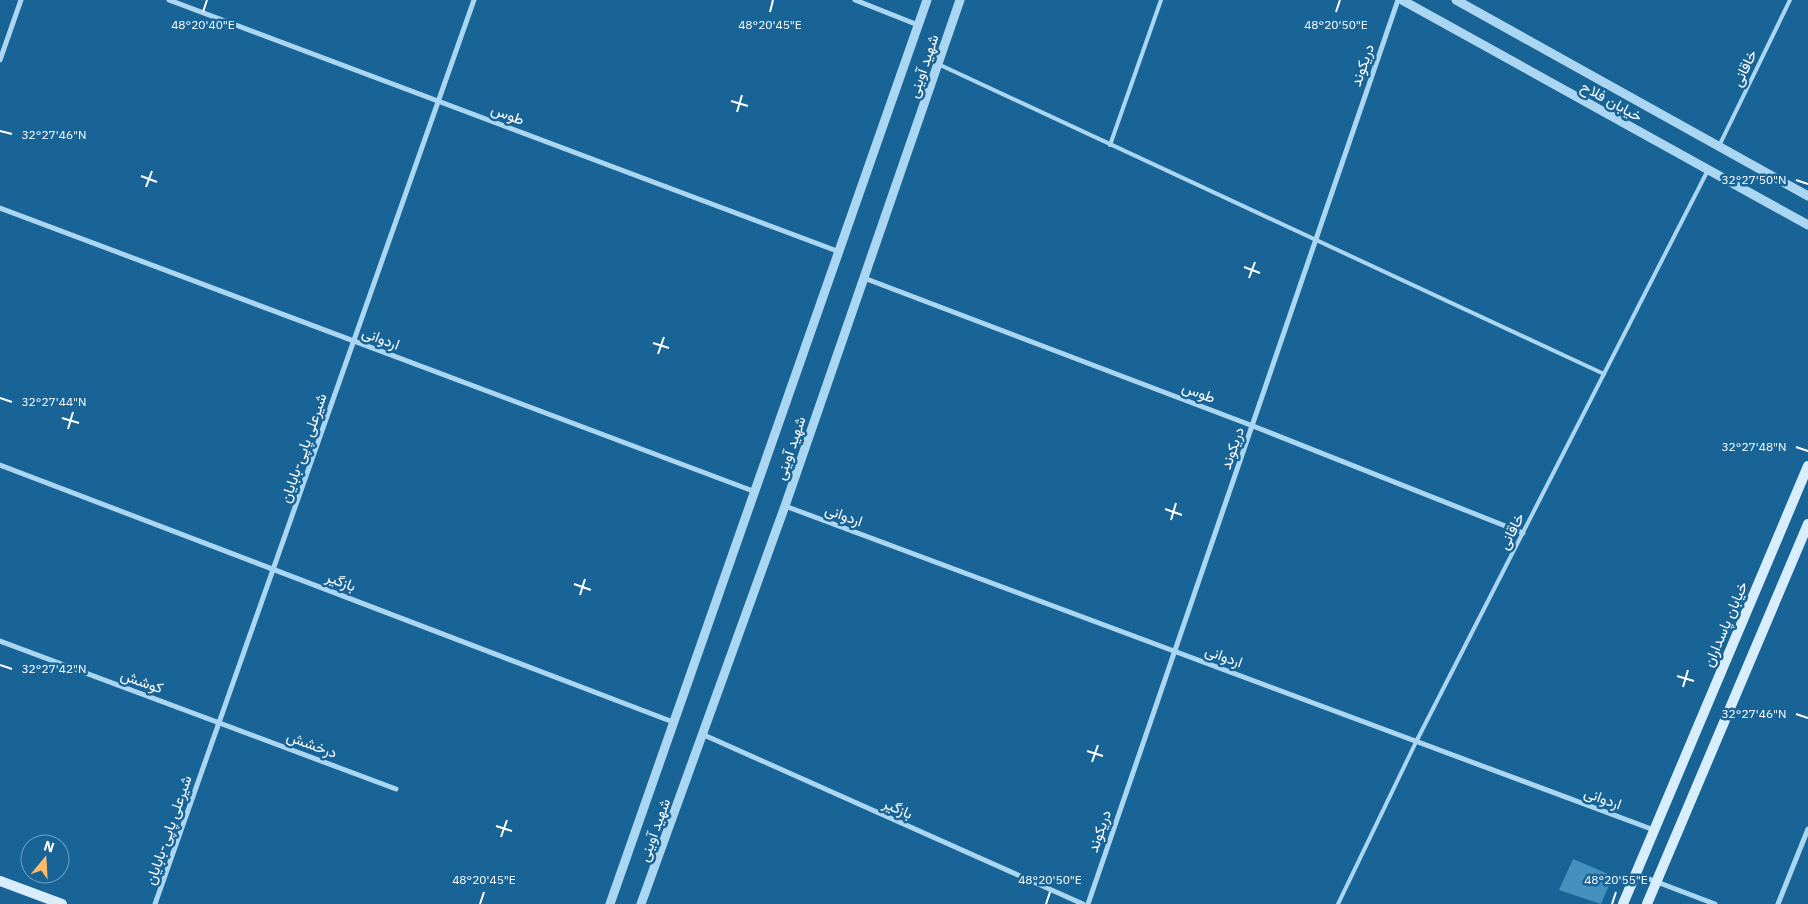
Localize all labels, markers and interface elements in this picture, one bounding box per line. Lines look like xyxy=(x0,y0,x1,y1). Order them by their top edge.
text: 48°20'40"E xyxy=(171,17,235,32)
text: 48°20'45"E xyxy=(738,17,802,32)
text: 48°20'50"E xyxy=(1304,17,1368,32)
street label: شهید آوینی xyxy=(903,32,944,101)
street label: دریکوند xyxy=(1346,41,1378,89)
street label: خاقانی xyxy=(1727,46,1762,90)
street label: خیابان فلاح xyxy=(1577,76,1646,127)
street label: طوس xyxy=(488,99,528,130)
text: 32°27'46"N xyxy=(21,127,87,142)
text: 32°27'50"N xyxy=(1721,172,1787,187)
street label: اردوانی xyxy=(359,322,403,355)
street label: طوس xyxy=(1179,377,1219,408)
street label: شیرعلی پاپی-بابایان xyxy=(275,390,332,506)
text: 32°27'44"N xyxy=(21,394,87,409)
street label: شهید آوینی xyxy=(770,414,811,483)
street label: دریکوند xyxy=(1216,424,1248,472)
text: 32°27'48"N xyxy=(1721,439,1787,454)
street label: اردوانی xyxy=(822,499,865,531)
street label: خاقانی xyxy=(1494,509,1529,553)
street label: بازگیر xyxy=(322,566,359,595)
street label: خیابان پاسداران xyxy=(1698,578,1752,670)
street label: اردوانی xyxy=(1202,640,1245,672)
text: 32°27'42"N xyxy=(21,661,87,676)
street label: کوشش xyxy=(118,665,166,698)
text: 32°27'46"N xyxy=(1721,706,1787,721)
street label: درخشش xyxy=(284,726,340,763)
street label: شیرعلی پاپی-بابایان xyxy=(140,772,197,888)
street label: اردوانی xyxy=(1581,782,1624,814)
street label: بازگیر xyxy=(879,793,916,823)
street label: شهید آوینی xyxy=(634,796,675,865)
street label: دریکوند xyxy=(1083,807,1115,855)
north arrow xyxy=(20,834,70,884)
text: N xyxy=(41,837,57,857)
text: 48°20'45"E xyxy=(452,872,516,887)
text: 48°20'50"E xyxy=(1018,872,1082,887)
text: 48°20'55"E xyxy=(1584,872,1648,887)

